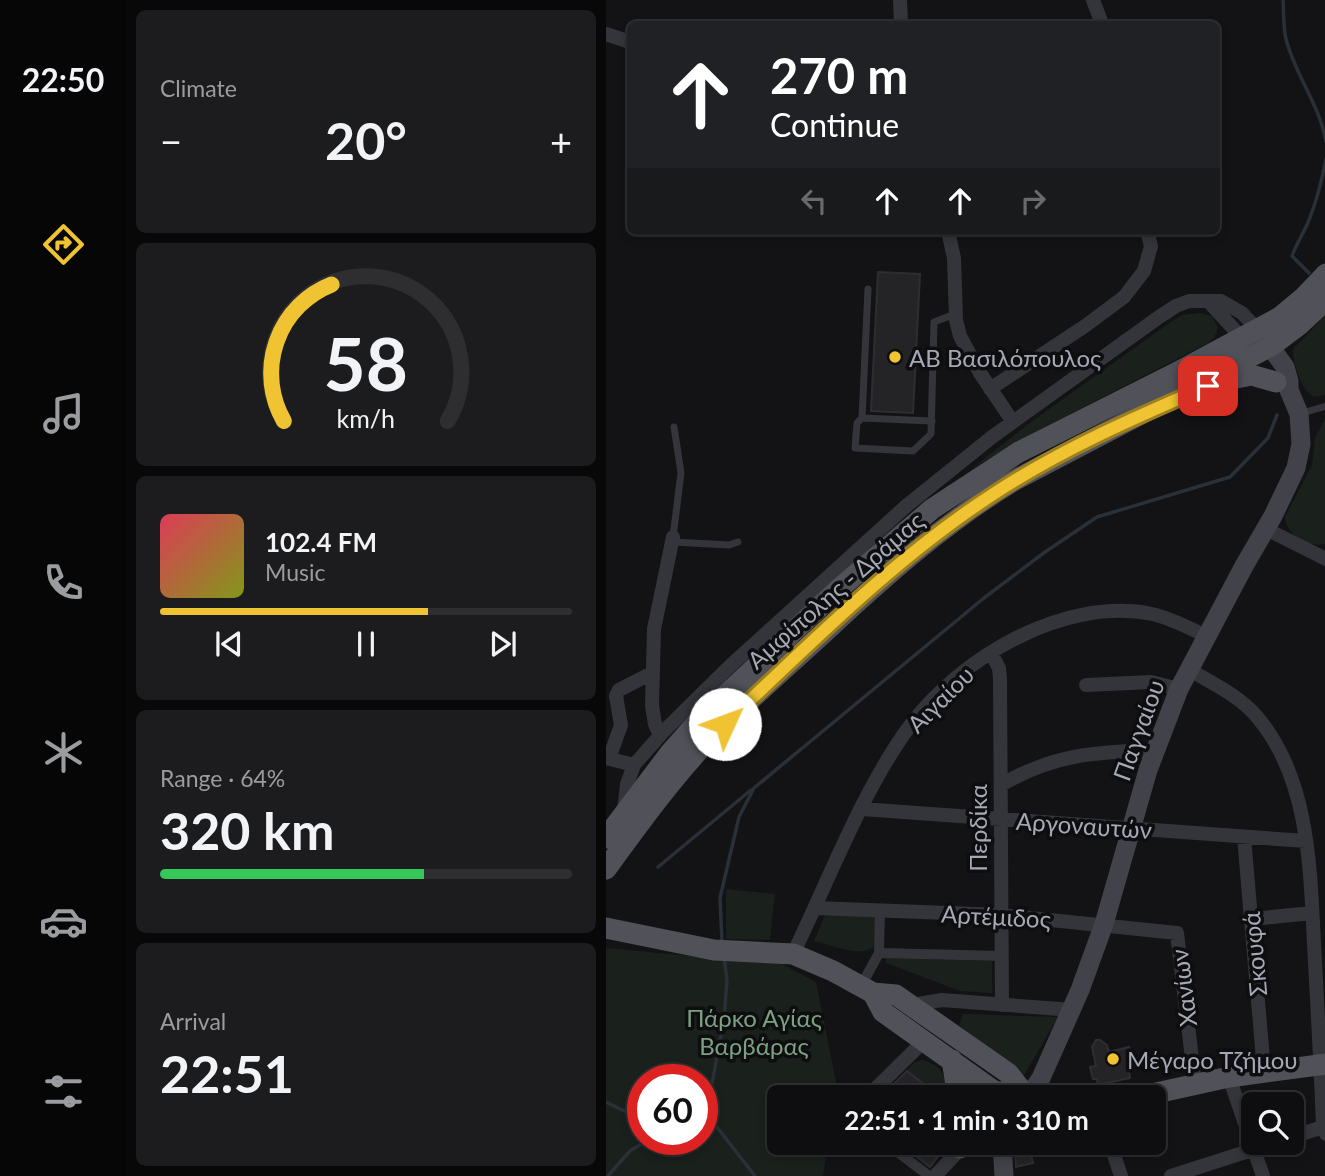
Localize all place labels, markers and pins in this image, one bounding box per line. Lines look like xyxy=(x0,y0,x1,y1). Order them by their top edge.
place label: ΑΒ Βασιλόπουλος xyxy=(909,343,1101,372)
marker: ΑΒ Βασιλόπουλος xyxy=(887,349,903,365)
pin xyxy=(1178,356,1238,416)
place label: Μέγαρο Τζήμου xyxy=(1127,1045,1298,1074)
marker: Μέγαρο Τζήμου xyxy=(1105,1051,1121,1067)

